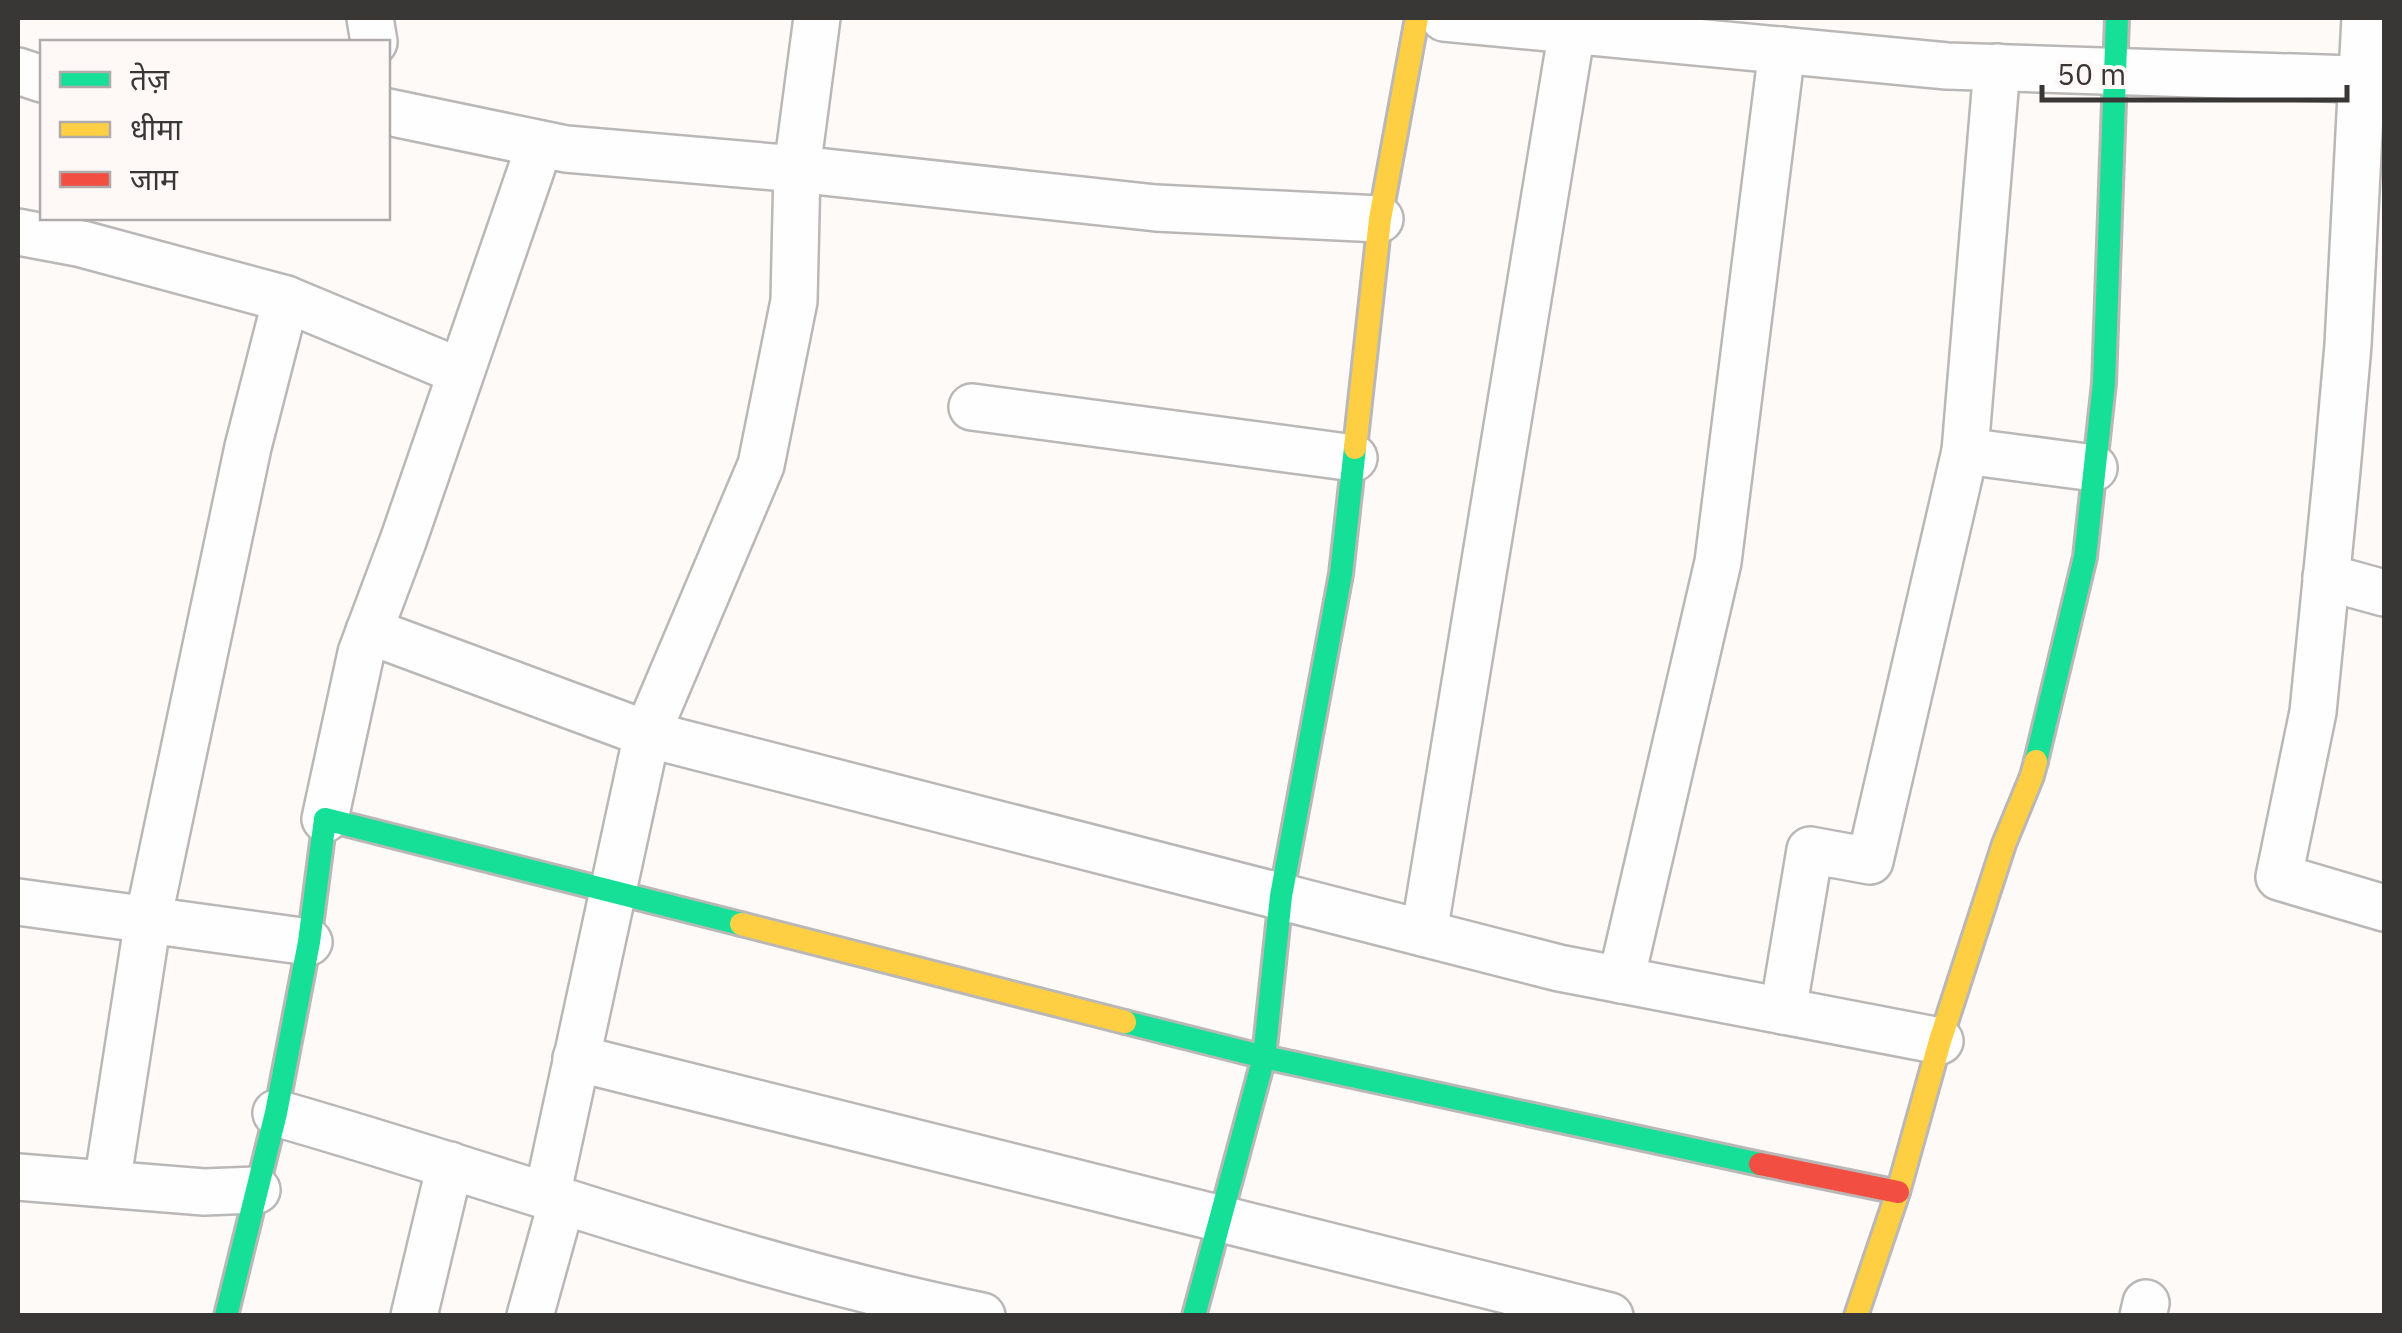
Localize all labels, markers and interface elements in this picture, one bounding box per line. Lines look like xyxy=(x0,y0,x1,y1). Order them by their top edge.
legend xyxy=(40,40,390,220)
scale bar xyxy=(2042,40,2347,102)
text: 50 m xyxy=(2057,54,2126,93)
text: तेज़ xyxy=(130,59,170,98)
text: धीमा xyxy=(130,109,183,148)
text: जाम xyxy=(130,159,179,198)

